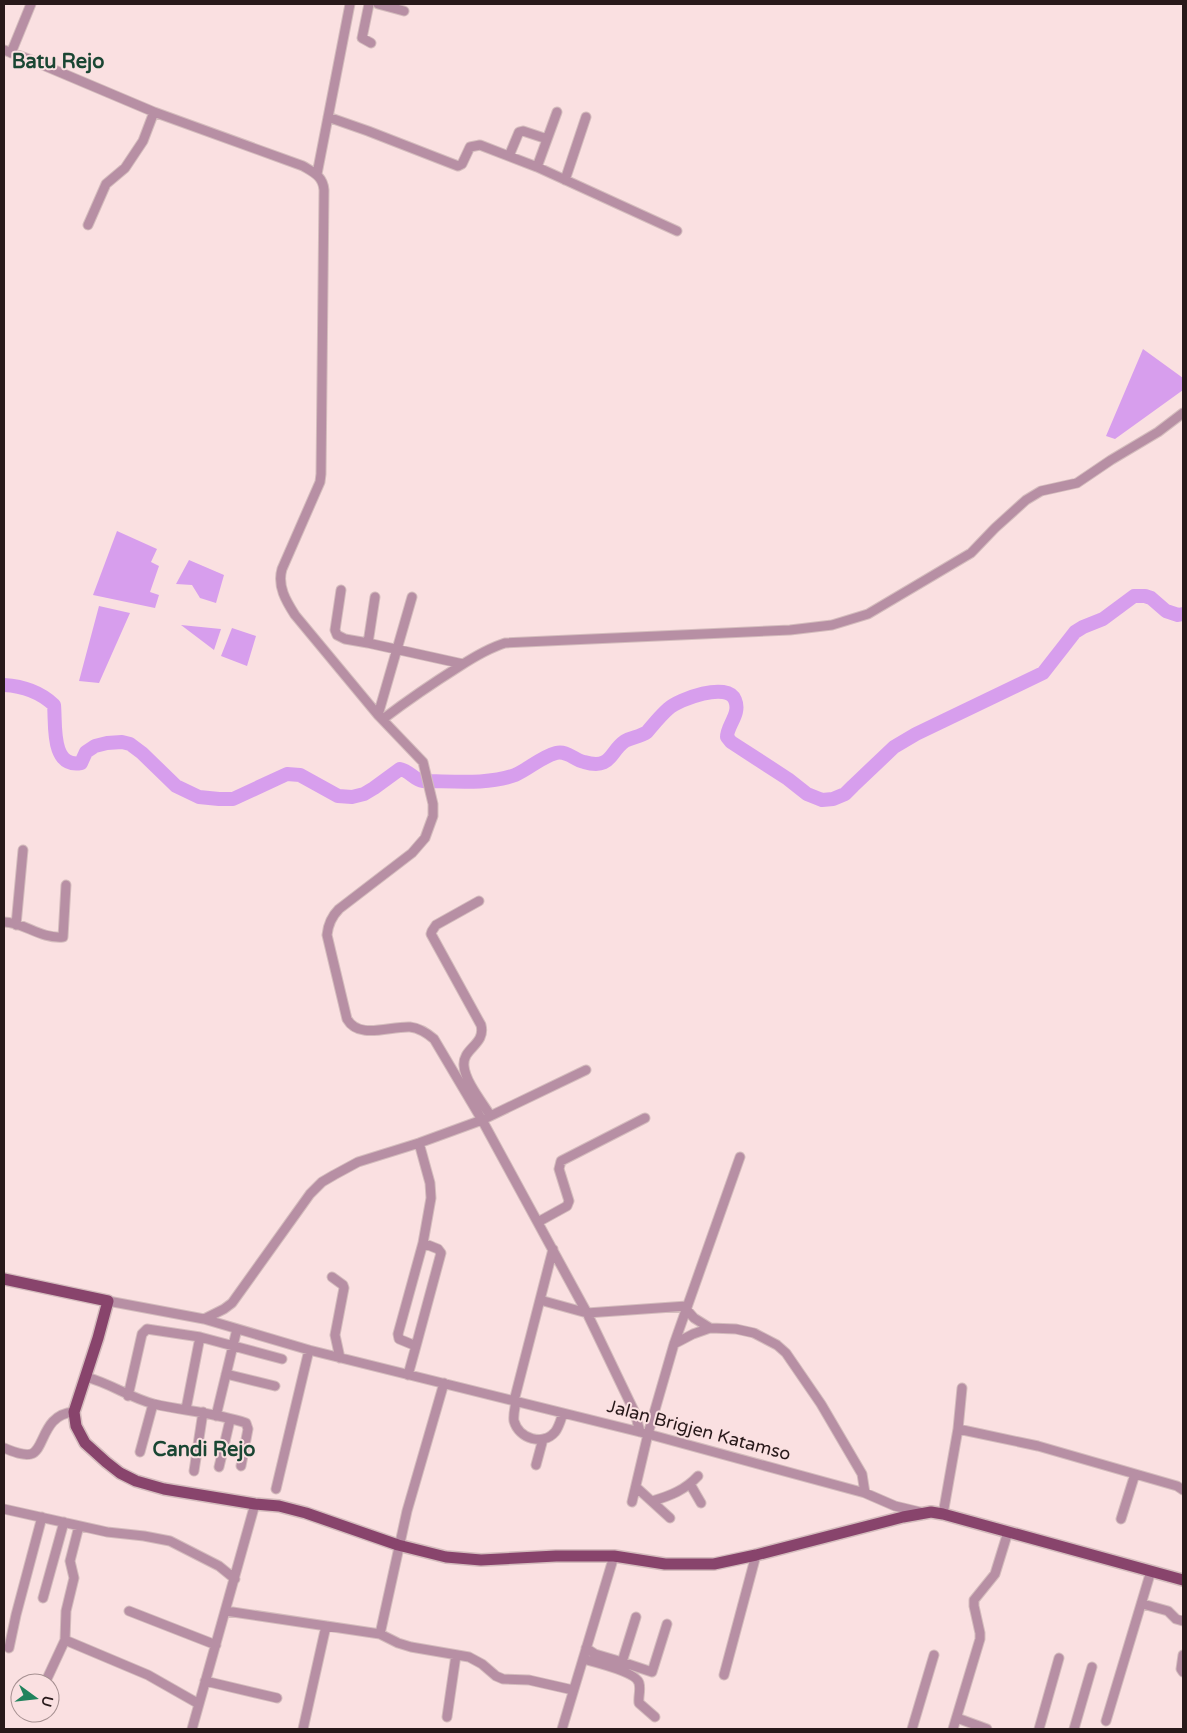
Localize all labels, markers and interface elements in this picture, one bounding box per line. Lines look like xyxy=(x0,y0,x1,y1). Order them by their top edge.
district label: Batu Rejo xyxy=(12,50,104,74)
street label: Jalan Brigjen Katamso xyxy=(605,1395,793,1465)
district label: Candi Rejo xyxy=(153,1438,255,1462)
north arrow xyxy=(10,1673,60,1723)
text: U xyxy=(37,1694,57,1709)

